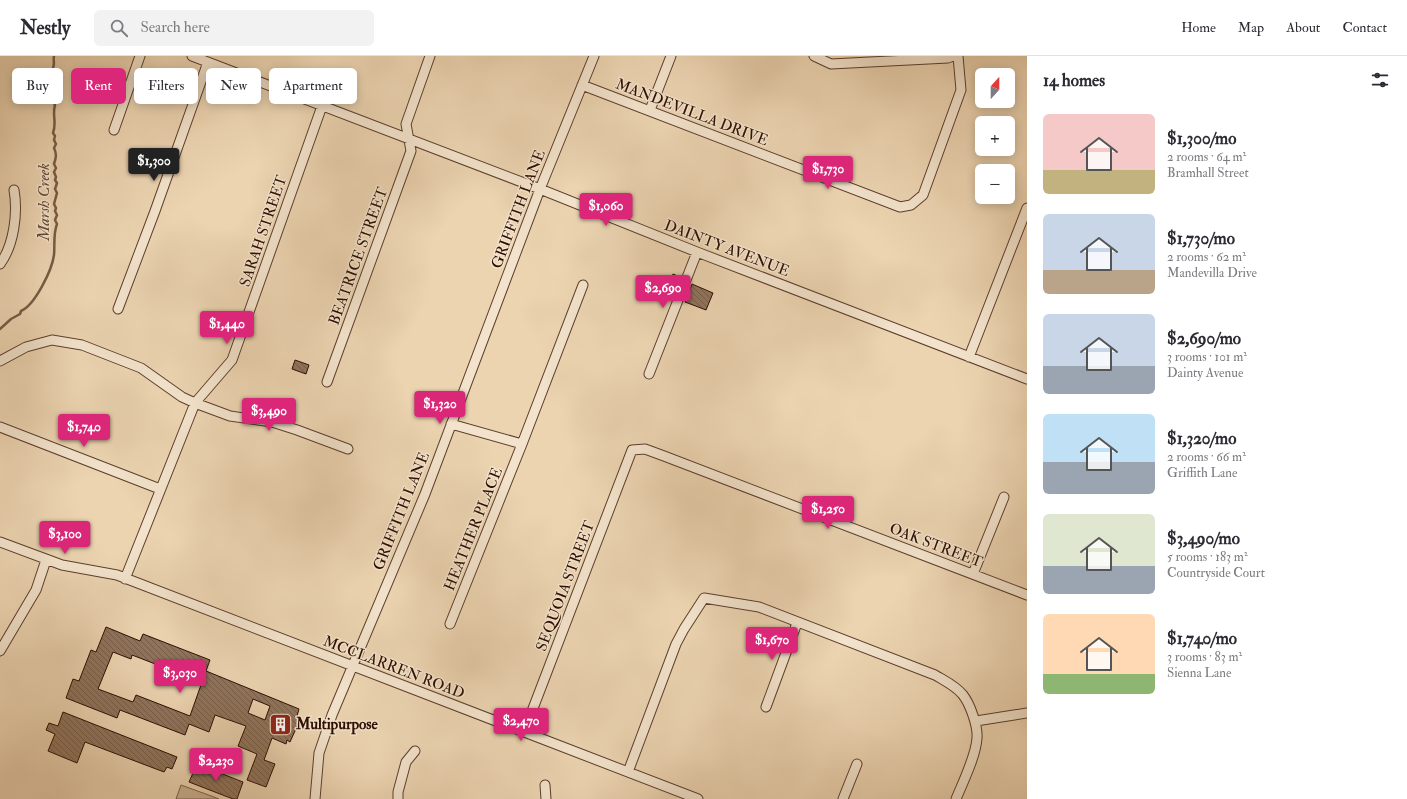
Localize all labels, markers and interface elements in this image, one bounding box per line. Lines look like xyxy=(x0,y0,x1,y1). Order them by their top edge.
search box xyxy=(94,10,374,46)
text: Nestly xyxy=(20,16,70,40)
icon: search xyxy=(108,17,130,39)
text: Search here xyxy=(140,18,210,37)
text: Home xyxy=(1181,19,1216,36)
text: Map xyxy=(1238,19,1264,36)
text: About xyxy=(1286,19,1320,36)
text: Contact xyxy=(1342,19,1387,36)
chip: Buy xyxy=(12,68,63,104)
chip: Rent xyxy=(71,68,126,104)
chip: Filters xyxy=(134,68,198,104)
chip: New xyxy=(206,68,261,104)
chip: Apartment xyxy=(269,68,357,104)
north arrow xyxy=(975,68,1015,108)
map controls xyxy=(975,68,1015,204)
icon: filters xyxy=(1369,69,1391,91)
text: 14 homes xyxy=(1043,70,1105,91)
street label: MANDEVILLA DRIVE xyxy=(613,75,771,150)
button: + xyxy=(975,116,1015,156)
text: $1,300/mo xyxy=(1167,128,1236,149)
icon: home xyxy=(1075,130,1123,178)
street label: GRIFFITH LANE xyxy=(487,147,550,271)
pin: $1,300 xyxy=(121,148,187,182)
text: 2 rooms · 64 m² xyxy=(1167,149,1246,165)
text: $1,300 xyxy=(137,153,171,169)
pin: $1,730 xyxy=(795,156,861,190)
text: $1,730 xyxy=(812,161,844,177)
water label: Marsh Creek xyxy=(34,163,54,242)
button: − xyxy=(975,164,1015,204)
text: Bramhall Street xyxy=(1167,165,1249,181)
street label: SARAH STREET xyxy=(236,173,291,289)
street label: BEATRICE STREET xyxy=(325,185,392,328)
pin: $1,060 xyxy=(573,193,639,227)
text: $1,060 xyxy=(589,198,623,214)
street label: DAINTY AVENUE xyxy=(661,216,792,281)
text: $1,730/mo xyxy=(1167,228,1235,249)
icon: home xyxy=(1075,230,1123,278)
text: 2 rooms · 62 m² xyxy=(1167,249,1246,265)
text: Mandevilla Drive xyxy=(1167,265,1257,281)
pin: $2,690 xyxy=(630,275,696,309)
text: $2,690 xyxy=(645,280,681,296)
pin: $1,440 xyxy=(194,311,260,345)
text: $1,440 xyxy=(209,316,245,332)
text: $2,690/mo xyxy=(1167,328,1241,349)
icon: home xyxy=(1075,330,1123,378)
text: 3 rooms · 101 m² xyxy=(1167,349,1247,365)
text: Dainty Avenue xyxy=(1167,365,1243,381)
pin: $1,320 xyxy=(407,391,473,425)
text: $1,320 xyxy=(423,396,457,412)
pin: $3,490 xyxy=(236,398,302,432)
text: $3,490 xyxy=(251,403,287,419)
pin: $1,740 xyxy=(51,414,117,448)
text: $1,740 xyxy=(67,419,101,435)
text: $1,320/mo xyxy=(1167,428,1236,449)
icon: home xyxy=(1075,430,1123,478)
street label: GRIFFITH LANE xyxy=(369,449,434,573)
text: 2 rooms · 66 m² xyxy=(1167,449,1246,465)
street label: HEATHER PLACE xyxy=(440,465,507,594)
text: Griffith Lane xyxy=(1167,465,1237,481)
pin: $1,250 xyxy=(795,496,861,530)
text: $1,250 xyxy=(811,501,845,517)
street label: SEQUOIA STREET xyxy=(532,518,599,654)
street label: OAK STREET xyxy=(887,519,985,572)
pin: $3,100 xyxy=(32,521,98,555)
text: $3,100 xyxy=(48,526,82,542)
text: $3,490/mo xyxy=(1167,528,1240,549)
icon: home xyxy=(1075,530,1123,578)
text: 5 rooms · 183 m² xyxy=(1167,549,1248,565)
text: Countryside Court xyxy=(1167,565,1265,581)
pin: $1,670 xyxy=(739,627,805,661)
text: $1,740/mo xyxy=(1167,628,1237,649)
icon: home xyxy=(1075,630,1123,678)
street label: MCCLARREN ROAD xyxy=(320,632,467,703)
text: $1,670 xyxy=(755,632,789,648)
text: 3 rooms · 83 m² xyxy=(1167,649,1242,665)
pin: $3,030 xyxy=(147,660,213,694)
text: $3,030 xyxy=(163,665,197,681)
text: Sienna Lane xyxy=(1167,665,1231,681)
pin: $2,470 xyxy=(488,708,554,742)
building icon: Multipurpose xyxy=(267,711,293,737)
text: $2,470 xyxy=(503,713,539,729)
place label: Multipurpose xyxy=(295,715,378,735)
pin: $2,230 xyxy=(183,748,249,782)
text: $2,230 xyxy=(198,753,234,769)

